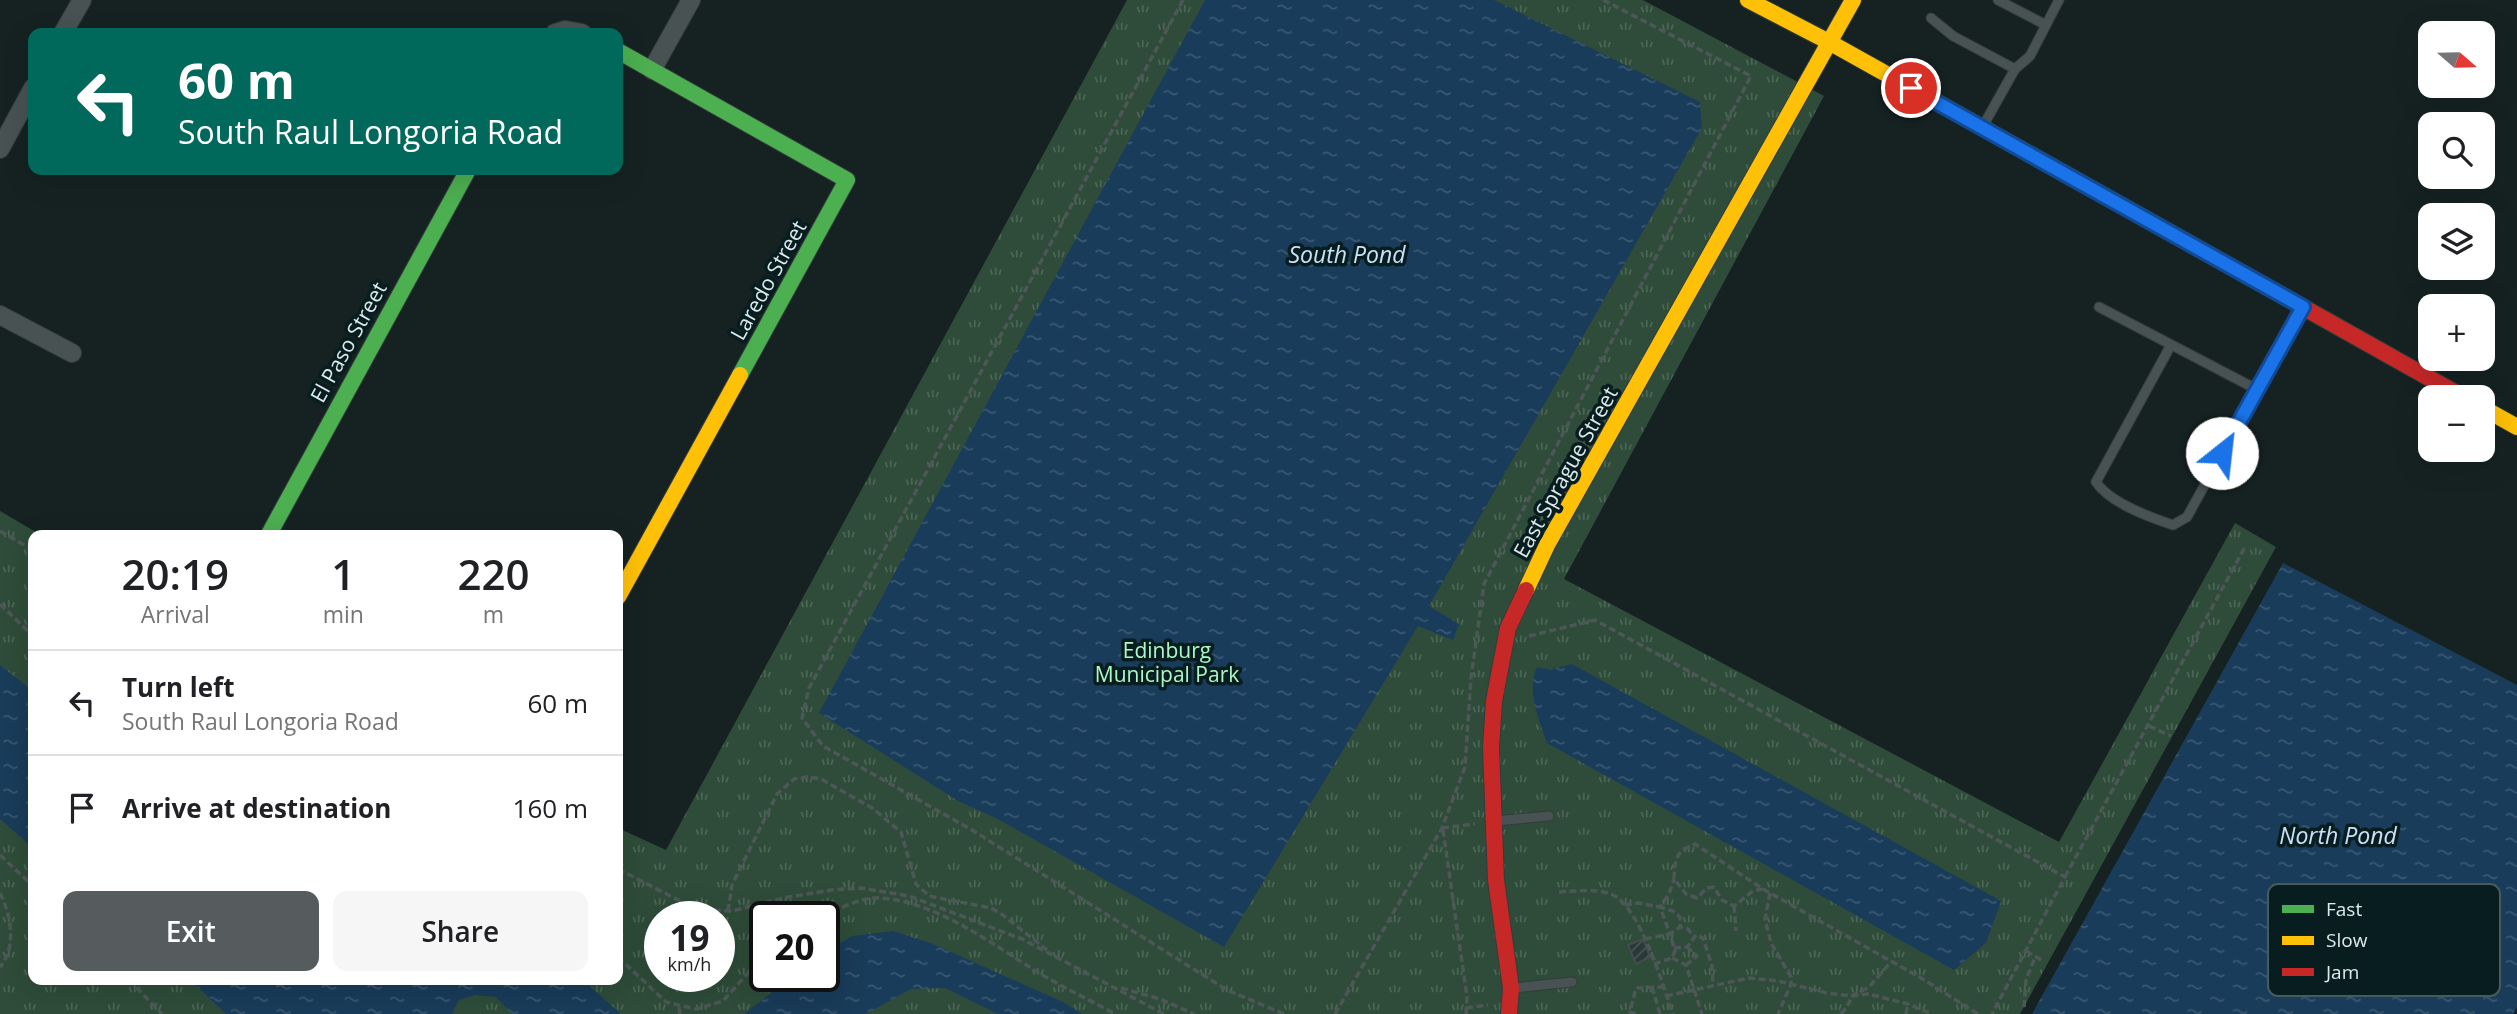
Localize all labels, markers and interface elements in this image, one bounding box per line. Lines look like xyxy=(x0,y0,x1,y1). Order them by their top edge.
north arrow xyxy=(2418,21,2496,98)
map controls xyxy=(2418,21,2495,462)
text: 60 m xyxy=(178,47,295,113)
icon: left xyxy=(63,56,154,147)
pin xyxy=(1881,58,1941,118)
icon: arrive xyxy=(1892,69,1930,107)
text: South Raul Longoria Road xyxy=(178,110,563,153)
button: search xyxy=(2418,112,2495,189)
button: layers xyxy=(2418,203,2495,280)
street label: Laredo Street xyxy=(724,215,812,345)
water label: South Pond xyxy=(1288,238,1406,270)
street label: El Paso Street xyxy=(303,277,393,407)
button: + xyxy=(2418,294,2495,371)
street label: East Sprague Street xyxy=(1506,382,1624,562)
button: − xyxy=(2418,385,2495,462)
position arrow xyxy=(2185,416,2259,490)
text: 20:19 xyxy=(122,545,229,602)
text: 1 xyxy=(331,545,355,602)
text: 220 xyxy=(457,545,529,602)
text: Arrival xyxy=(141,598,210,630)
text: min xyxy=(323,598,364,630)
text: m xyxy=(483,598,504,630)
park label: Edinburg Municipal Park xyxy=(1095,636,1239,688)
text: Turn left xyxy=(122,669,234,705)
icon: left xyxy=(63,684,101,722)
text: 60 m xyxy=(527,685,588,721)
text: South Raul Longoria Road xyxy=(122,705,399,737)
icon: arrive xyxy=(63,789,101,827)
text: Arrive at destination xyxy=(122,790,391,826)
text: 160 m xyxy=(513,790,588,826)
water label: North Pond xyxy=(2279,819,2397,851)
legend xyxy=(2268,884,2500,996)
button: Exit xyxy=(63,891,319,971)
button: Share xyxy=(333,891,588,971)
text: Fast xyxy=(2326,896,2362,922)
speed limit sign: 20 xyxy=(749,901,840,992)
text: 19 xyxy=(669,914,710,961)
text: Slow xyxy=(2326,927,2368,953)
text: km/h xyxy=(668,952,711,976)
text: Jam xyxy=(2324,959,2359,985)

